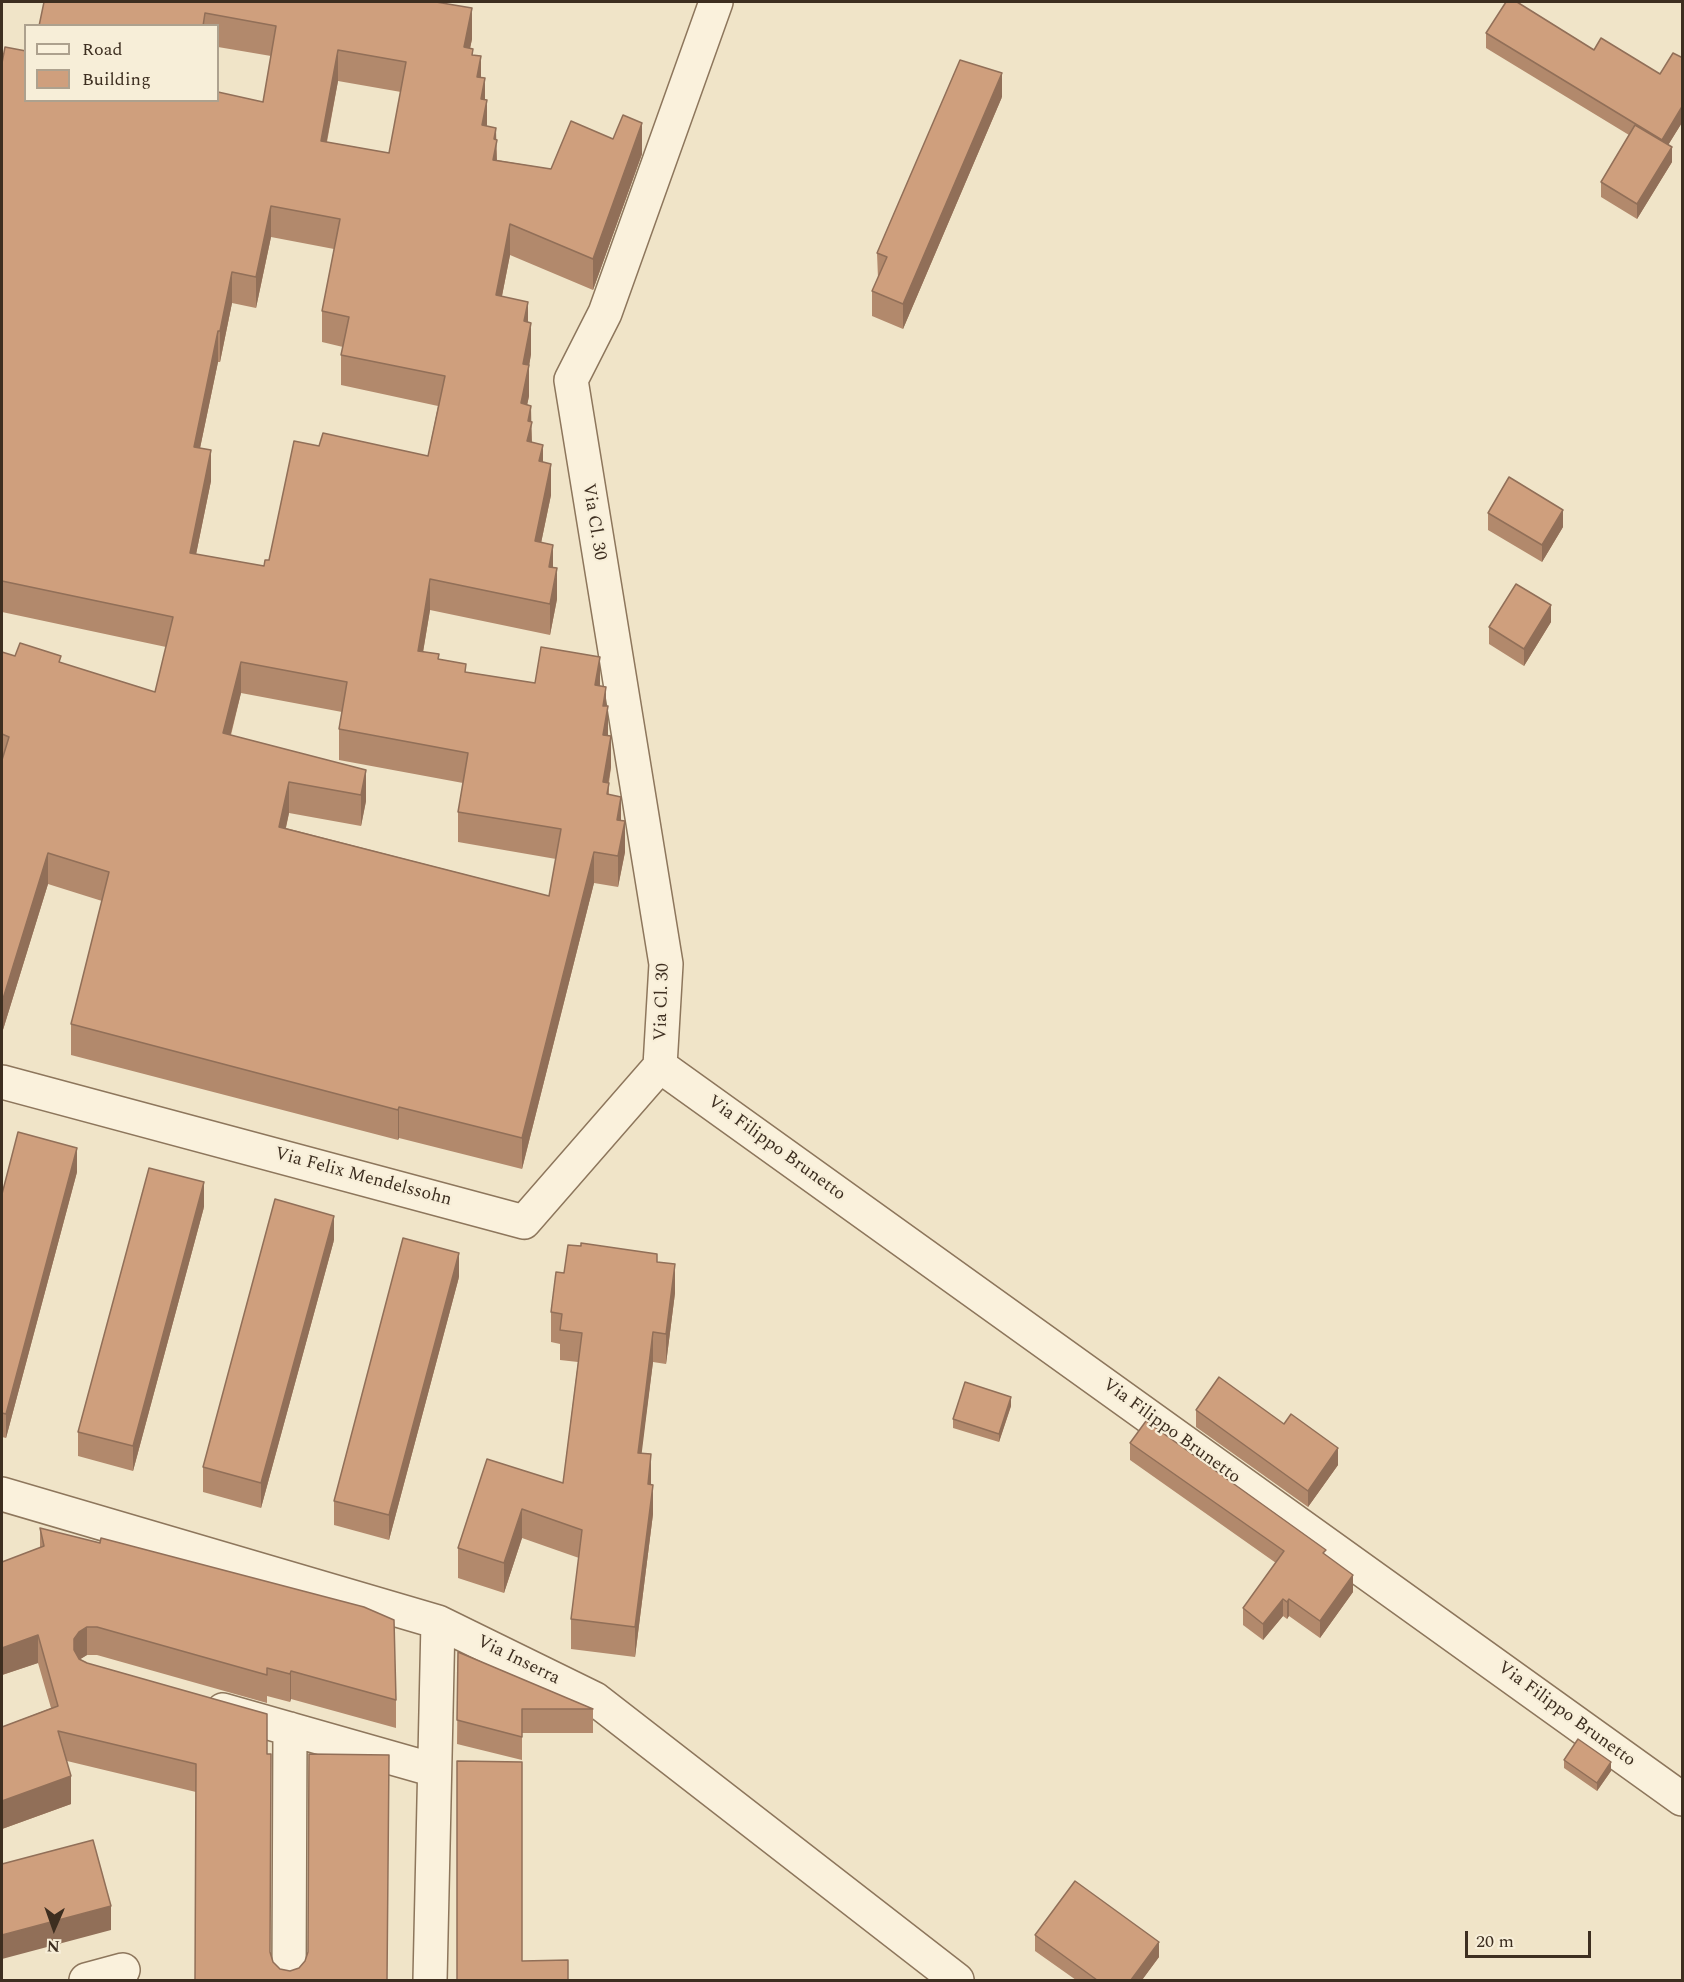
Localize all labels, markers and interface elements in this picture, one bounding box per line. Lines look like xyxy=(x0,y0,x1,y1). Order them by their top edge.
legend xyxy=(24,24,219,102)
text: Road xyxy=(82,36,123,63)
text: Building xyxy=(82,66,151,93)
street label: Via Cl. 30 xyxy=(576,482,610,562)
street label: Via Cl. 30 xyxy=(651,963,675,1041)
street label: Via Filippo Brunetto xyxy=(703,1092,849,1206)
street label: Via Felix Mendelssohn xyxy=(272,1144,454,1212)
street label: Via Filippo Brunetto xyxy=(1098,1375,1244,1489)
street label: Via Inserra xyxy=(473,1632,563,1690)
street label: Via Filippo Brunetto xyxy=(1493,1658,1639,1772)
north arrow xyxy=(24,1898,84,1958)
scale bar xyxy=(1468,1919,1594,1957)
text: 20 m xyxy=(1476,1928,1514,1955)
text: N xyxy=(46,1934,60,1958)

